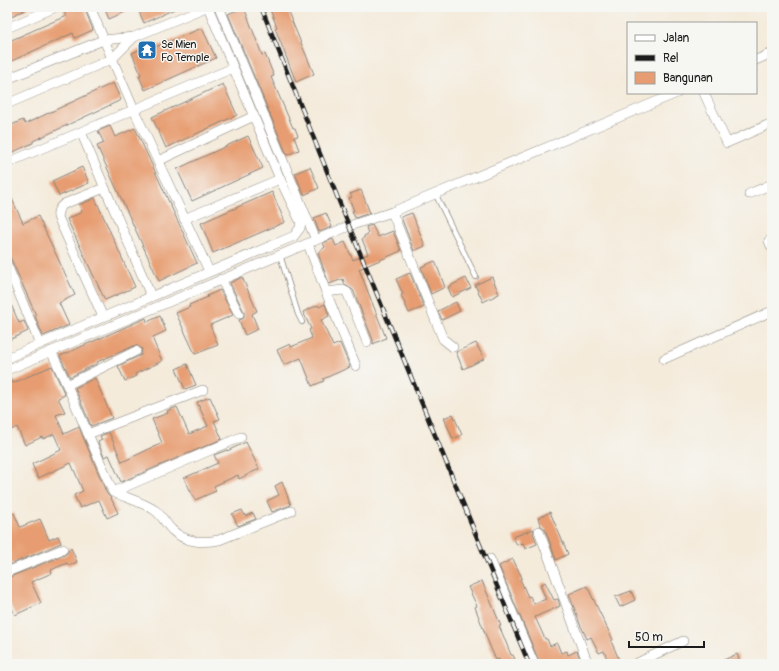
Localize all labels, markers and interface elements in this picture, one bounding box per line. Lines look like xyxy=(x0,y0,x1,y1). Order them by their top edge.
legend xyxy=(627,22,757,94)
text: Jalan xyxy=(663,31,689,46)
place label: Se Mien Fo Temple xyxy=(161,38,210,64)
temple icon: Se Mien Fo Temple xyxy=(136,39,158,61)
text: Rel xyxy=(663,51,679,66)
text: Bangunan xyxy=(663,71,713,86)
scale bar xyxy=(629,623,704,649)
text: 50 m xyxy=(635,630,663,645)

